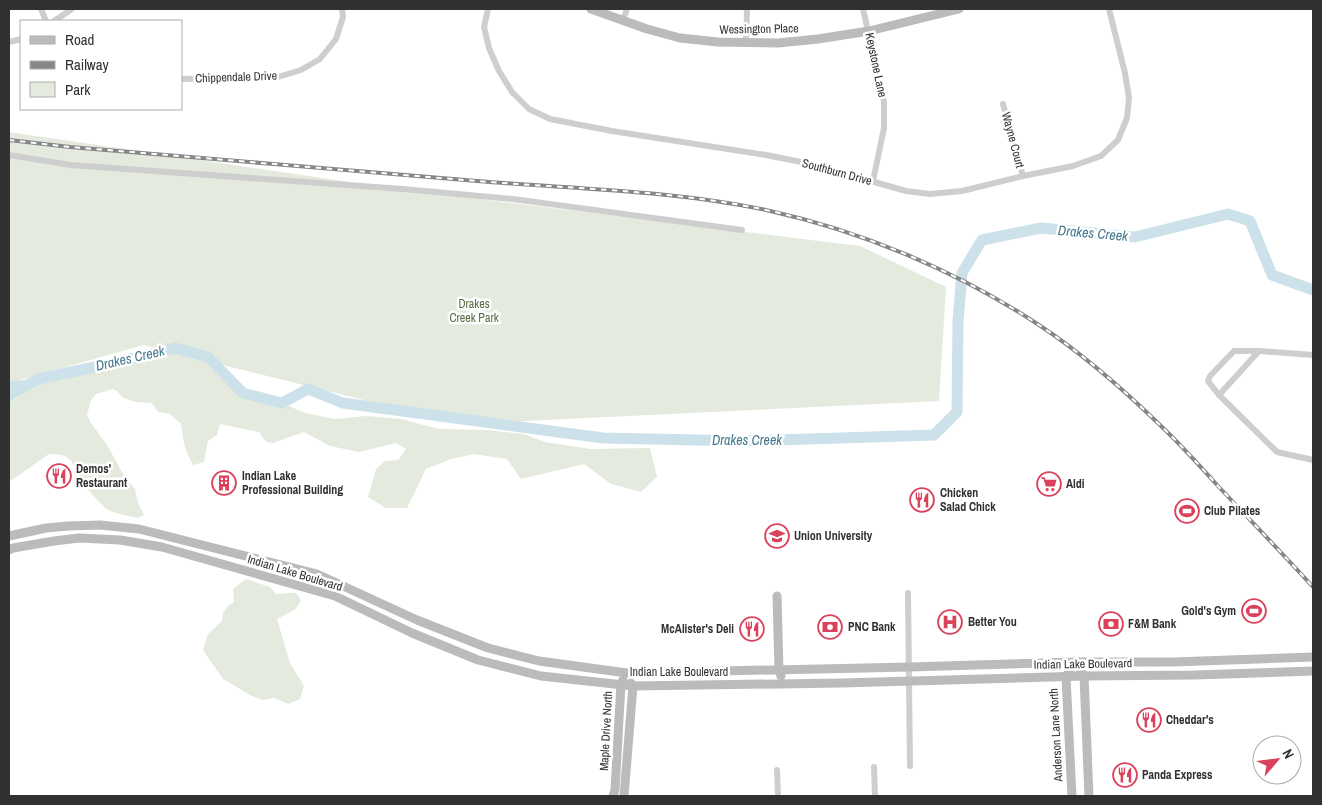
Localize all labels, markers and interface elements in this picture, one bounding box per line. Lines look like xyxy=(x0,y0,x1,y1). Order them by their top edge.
legend xyxy=(20,20,182,110)
street label: Wessington Place xyxy=(719,20,799,38)
text: Road xyxy=(65,29,94,50)
street label: Keystone Lane xyxy=(861,31,891,99)
text: Railway xyxy=(65,54,110,75)
street label: Chippendale Drive xyxy=(195,68,277,86)
text: Park xyxy=(65,79,91,100)
street label: Wayne Court xyxy=(998,110,1028,170)
street label: Southburn Drive xyxy=(800,155,874,189)
water label: Drakes Creek xyxy=(1057,221,1130,245)
park label: Drakes Creek Park xyxy=(449,296,499,326)
water label: Drakes Creek xyxy=(94,341,167,375)
water label: Drakes Creek xyxy=(712,431,783,449)
place label: Demos' Restaurant xyxy=(76,461,128,491)
restaurant icon: Demos' Restaurant xyxy=(46,463,72,489)
place label: Indian Lake Professional Building xyxy=(242,468,343,498)
building icon: Indian Lake Professional Building xyxy=(211,470,237,496)
supermarket icon: Aldi xyxy=(1036,471,1062,497)
place label: Aldi xyxy=(1066,476,1085,492)
place label: Chicken Salad Chick xyxy=(940,485,996,515)
restaurant icon: Chicken Salad Chick xyxy=(909,487,935,513)
sports icon: Club Pilates xyxy=(1174,498,1200,524)
place label: Club Pilates xyxy=(1204,503,1261,519)
school or university icon: Union University xyxy=(764,523,790,549)
place label: Union University xyxy=(794,528,873,544)
street label: Indian Lake Boulevard xyxy=(246,551,344,595)
sports icon: Gold's Gym xyxy=(1241,598,1267,624)
place label: Gold's Gym xyxy=(1181,603,1236,619)
hospital icon: Better You xyxy=(937,609,963,635)
bank icon: F&M Bank xyxy=(1098,611,1124,637)
bank icon: PNC Bank xyxy=(817,614,843,640)
place label: Better You xyxy=(968,614,1017,630)
restaurant icon: McAlister's Deli xyxy=(739,616,765,642)
place label: F&M Bank xyxy=(1128,616,1177,632)
place label: PNC Bank xyxy=(848,619,896,635)
place label: McAlister's Deli xyxy=(661,621,734,637)
street label: Indian Lake Boulevard xyxy=(1034,655,1132,673)
street label: Indian Lake Boulevard xyxy=(630,664,728,680)
street label: Anderson Lane North xyxy=(1046,688,1066,783)
street label: Maple Drive North xyxy=(596,691,616,771)
restaurant icon: Cheddar's xyxy=(1136,707,1162,733)
place label: Cheddar's xyxy=(1166,712,1214,728)
north arrow xyxy=(1252,735,1302,785)
text: N xyxy=(1279,746,1298,762)
restaurant icon: Panda Express xyxy=(1112,762,1138,788)
place label: Panda Express xyxy=(1142,767,1213,783)

